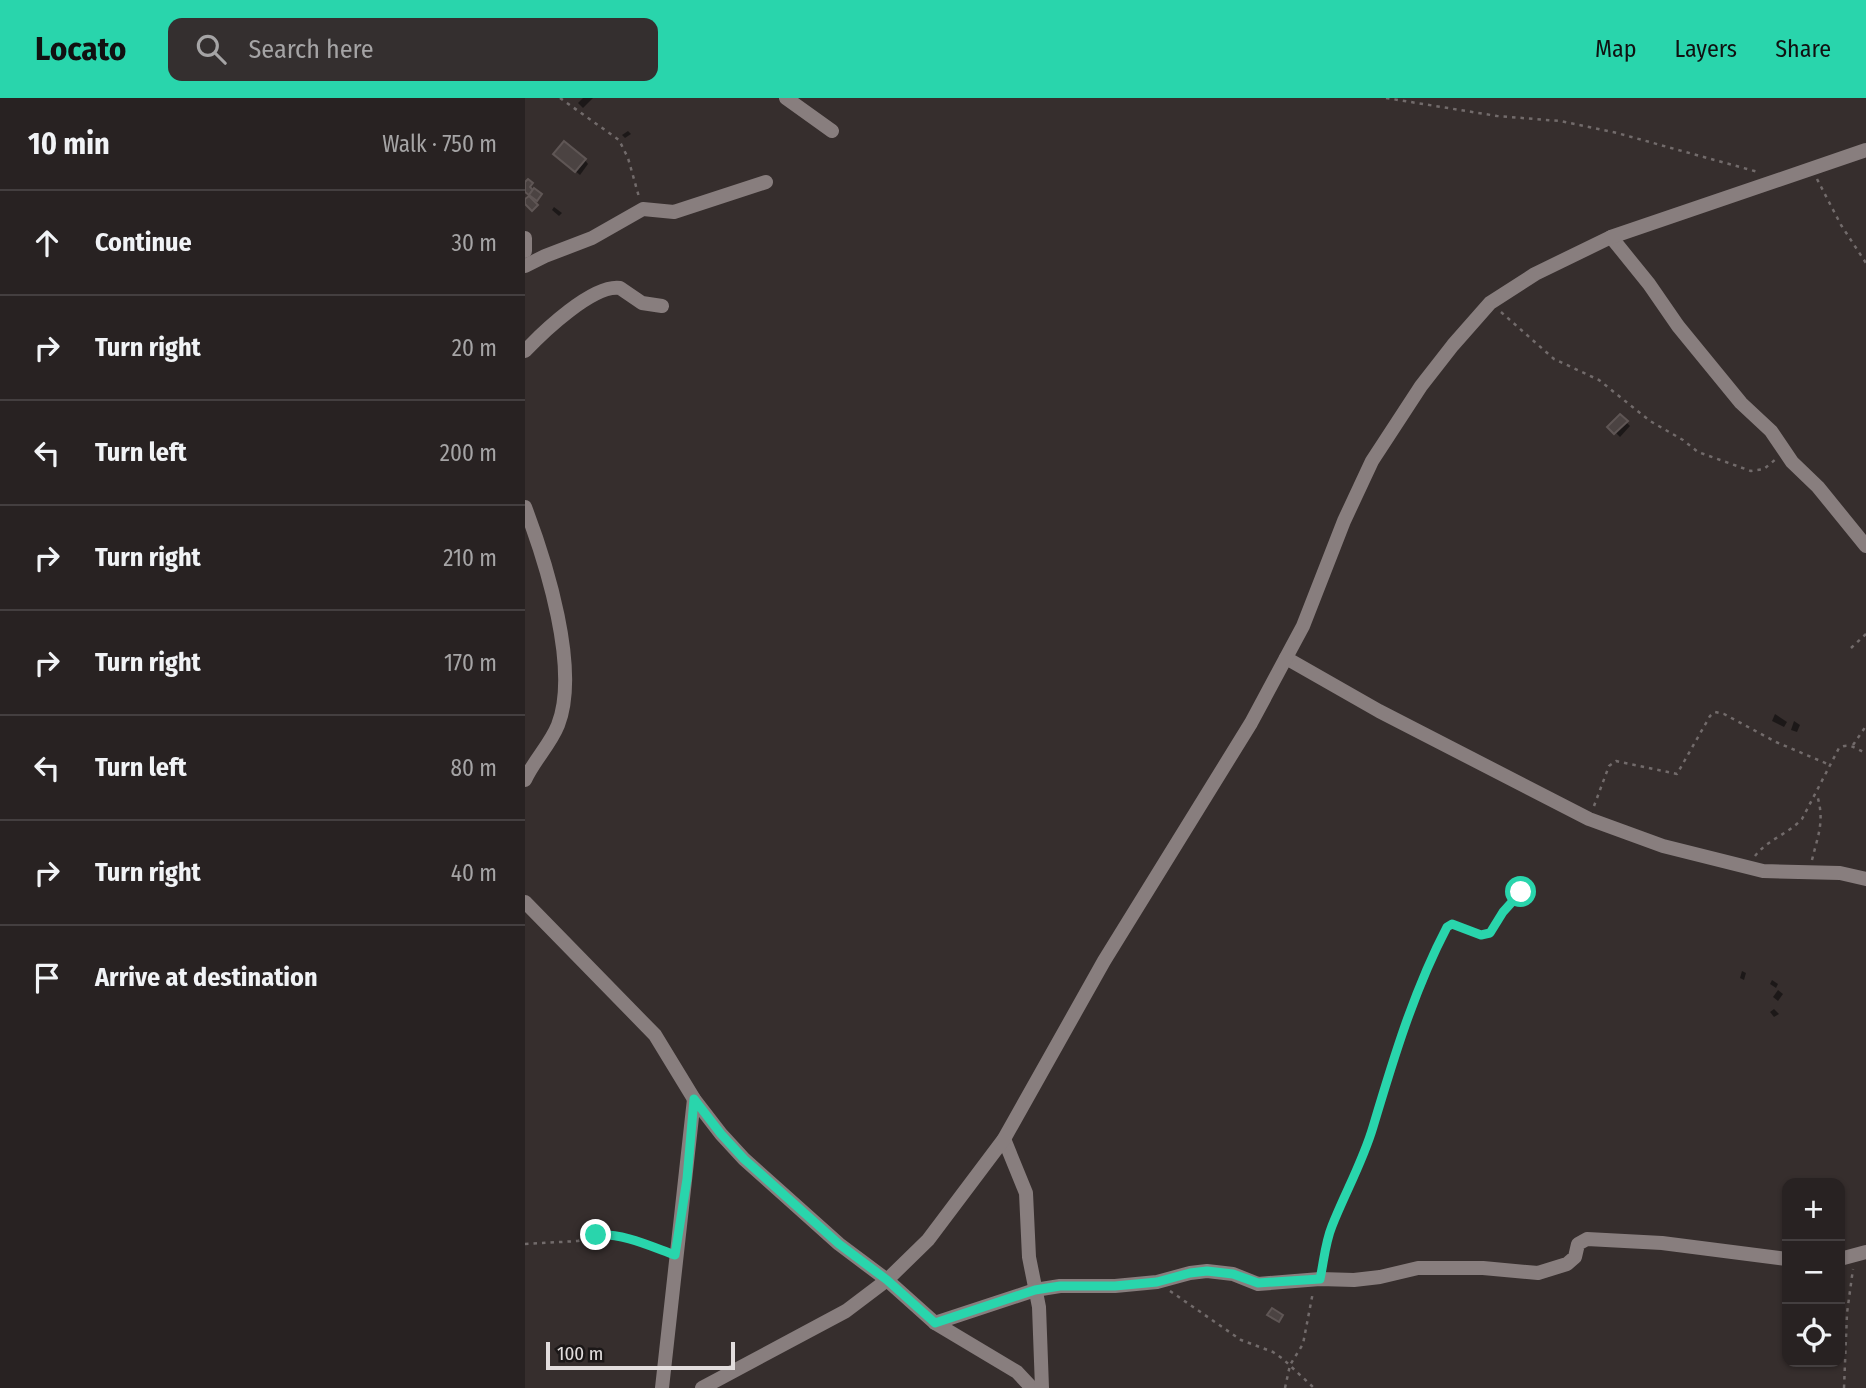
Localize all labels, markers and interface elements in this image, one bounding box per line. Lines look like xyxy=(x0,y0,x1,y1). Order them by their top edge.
search box xyxy=(168,18,658,81)
text: Locato xyxy=(35,29,126,69)
icon: search xyxy=(192,30,230,68)
text: Search here xyxy=(248,34,374,65)
text: Map xyxy=(1595,35,1637,63)
text: Layers xyxy=(1675,35,1737,63)
text: Share xyxy=(1775,35,1831,63)
text: 10 min xyxy=(28,126,110,162)
text: Walk · 750 m xyxy=(382,130,497,158)
icon: ahead xyxy=(28,224,66,262)
text: Continue xyxy=(95,227,192,258)
text: 30 m xyxy=(452,229,497,257)
icon: right xyxy=(28,329,66,367)
text: Turn right xyxy=(95,332,201,363)
text: 20 m xyxy=(452,334,497,362)
icon: left xyxy=(28,434,66,472)
text: Turn left xyxy=(95,437,187,468)
text: 200 m xyxy=(440,439,497,467)
icon: right xyxy=(28,539,66,577)
text: Turn right xyxy=(95,542,201,573)
text: 210 m xyxy=(443,544,497,572)
icon: right xyxy=(28,644,66,682)
text: Turn right xyxy=(95,647,201,678)
text: 170 m xyxy=(444,649,497,677)
icon: left xyxy=(28,749,66,787)
text: Turn left xyxy=(95,752,187,783)
text: 80 m xyxy=(450,754,497,782)
icon: right xyxy=(28,854,66,892)
text: Turn right xyxy=(95,857,201,888)
text: 40 m xyxy=(451,859,497,887)
route start xyxy=(1505,876,1536,907)
icon: arrive xyxy=(28,959,66,997)
text: Arrive at destination xyxy=(95,962,318,993)
map controls xyxy=(1782,1178,1845,1367)
button: + xyxy=(1782,1178,1845,1241)
route end xyxy=(580,1219,611,1250)
button: − xyxy=(1782,1241,1845,1304)
button: locate xyxy=(1782,1304,1845,1367)
scale bar xyxy=(546,1339,735,1371)
text: 100 m xyxy=(557,1342,603,1365)

